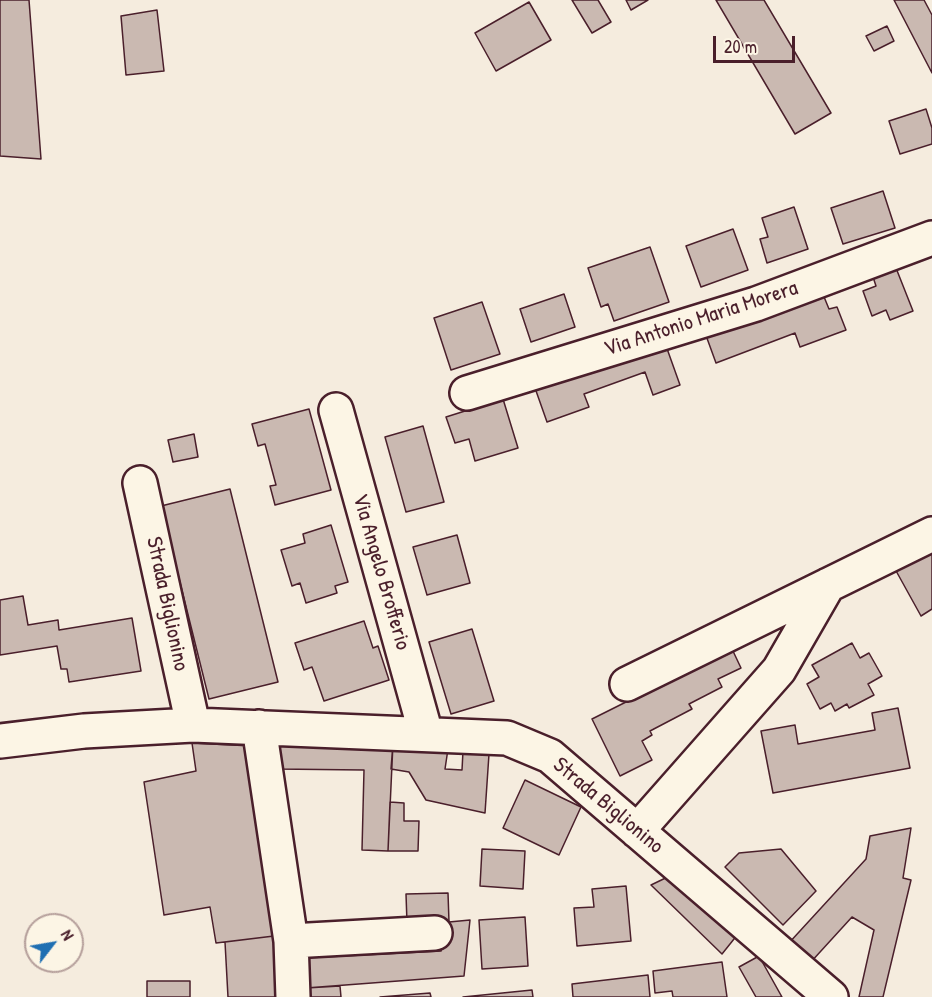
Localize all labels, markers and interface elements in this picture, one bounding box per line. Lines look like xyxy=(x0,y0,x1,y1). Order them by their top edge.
scale bar xyxy=(716,24,798,62)
text: 20 m xyxy=(724,34,757,59)
street label: Via Antonio Maria Morera xyxy=(601,275,801,363)
street label: Via Angelo Brofferio xyxy=(346,491,416,653)
street label: Strada Biglionino xyxy=(140,535,194,673)
street label: Strada Biglionino xyxy=(547,752,669,860)
north arrow xyxy=(24,913,84,973)
text: N xyxy=(56,925,79,944)

